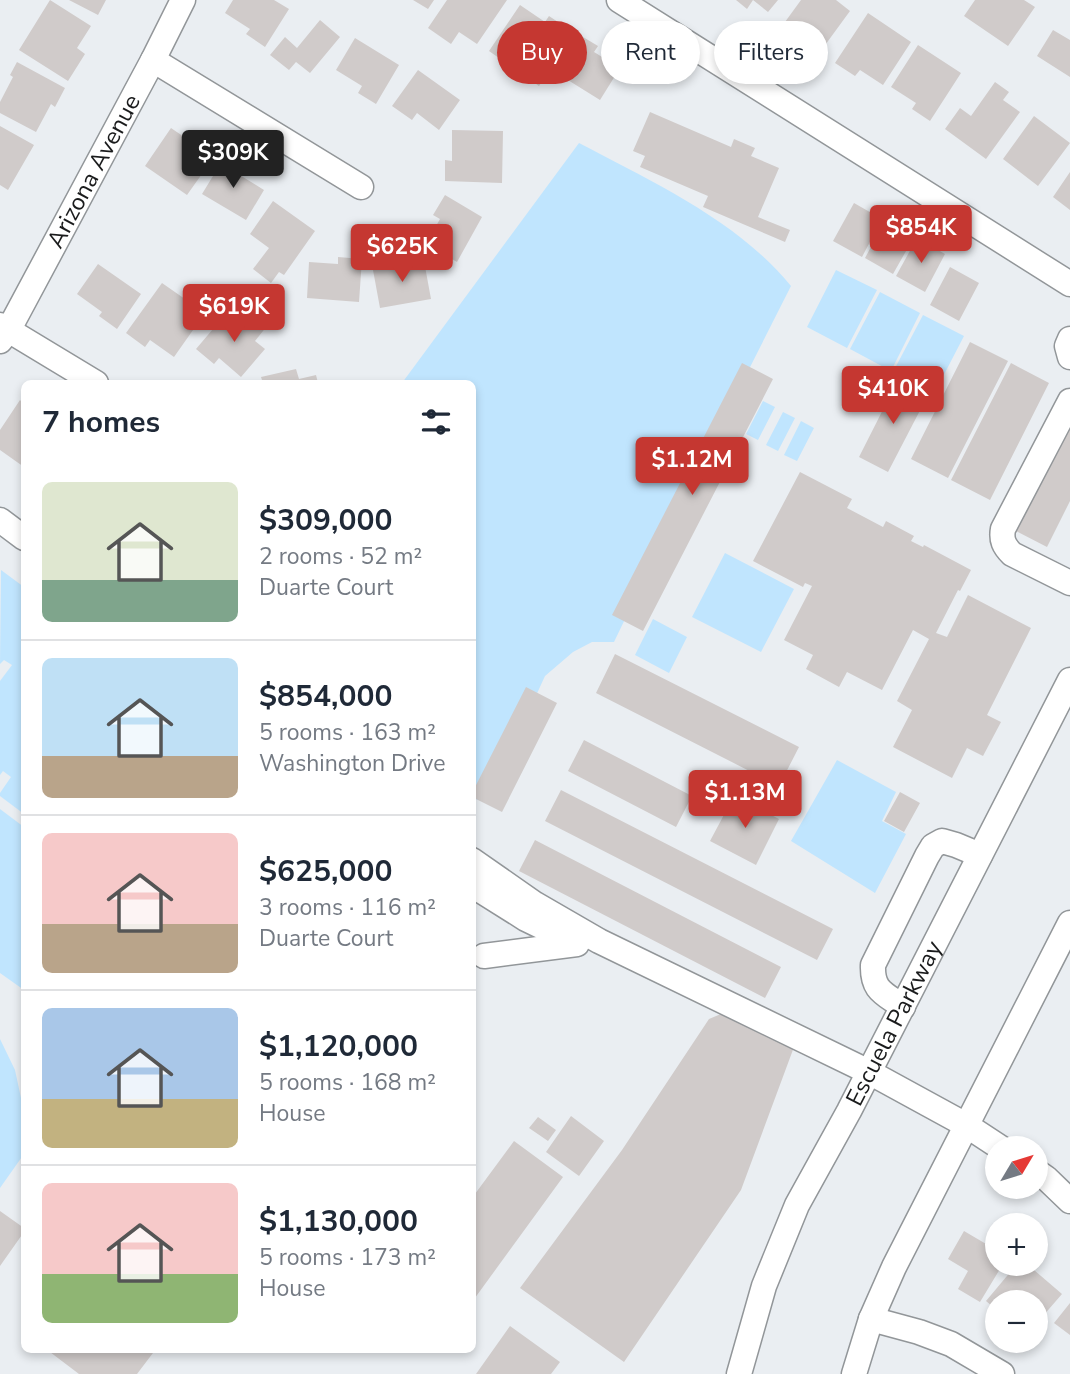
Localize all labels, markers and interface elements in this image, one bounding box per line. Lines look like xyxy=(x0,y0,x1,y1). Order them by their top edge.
chip: Buy xyxy=(497,21,587,84)
chip: Rent xyxy=(601,21,700,84)
chip: Filters xyxy=(714,21,828,84)
street label: Arizona Avenue xyxy=(39,89,148,254)
pin: $309K xyxy=(184,130,282,190)
text: $309K xyxy=(198,137,268,168)
pin: $854K xyxy=(872,205,970,265)
text: $854K xyxy=(886,212,956,243)
pin: $625K xyxy=(353,224,451,284)
text: $625K xyxy=(367,231,437,262)
pin: $619K xyxy=(185,284,283,344)
text: $619K xyxy=(199,291,269,322)
pin: $410K xyxy=(844,366,942,426)
text: $410K xyxy=(858,373,928,404)
text: 7 homes xyxy=(42,402,160,443)
icon: filters xyxy=(417,403,455,441)
pin: $1.12M xyxy=(635,438,749,497)
text: $1.12M xyxy=(652,444,732,475)
text: $309,000 xyxy=(259,500,392,541)
icon: home xyxy=(98,510,182,594)
text: 2 rooms · 52 m² xyxy=(259,541,422,572)
text: Duarte Court xyxy=(259,572,393,603)
text: $854,000 xyxy=(259,676,392,717)
icon: home xyxy=(98,686,182,770)
text: 5 rooms · 163 m² xyxy=(259,717,436,748)
text: Washington Drive xyxy=(259,748,445,779)
pin: $1.13M xyxy=(688,770,802,830)
text: $1.13M xyxy=(705,777,785,808)
text: $625,000 xyxy=(259,851,392,892)
icon: home xyxy=(98,861,182,945)
text: 3 rooms · 116 m² xyxy=(259,892,436,923)
text: Duarte Court xyxy=(259,923,393,954)
street label: Escuela Parkway xyxy=(838,935,950,1111)
text: $1,120,000 xyxy=(259,1026,418,1067)
icon: home xyxy=(98,1036,182,1120)
text: 5 rooms · 168 m² xyxy=(259,1067,436,1098)
text: House xyxy=(259,1098,326,1129)
north arrow xyxy=(985,1136,1048,1199)
map controls xyxy=(985,1136,1048,1353)
text: $1,130,000 xyxy=(259,1201,418,1242)
icon: home xyxy=(98,1211,182,1295)
button: + xyxy=(985,1213,1048,1276)
text: 5 rooms · 173 m² xyxy=(259,1242,436,1273)
text: House xyxy=(259,1273,326,1304)
button: − xyxy=(985,1290,1048,1353)

